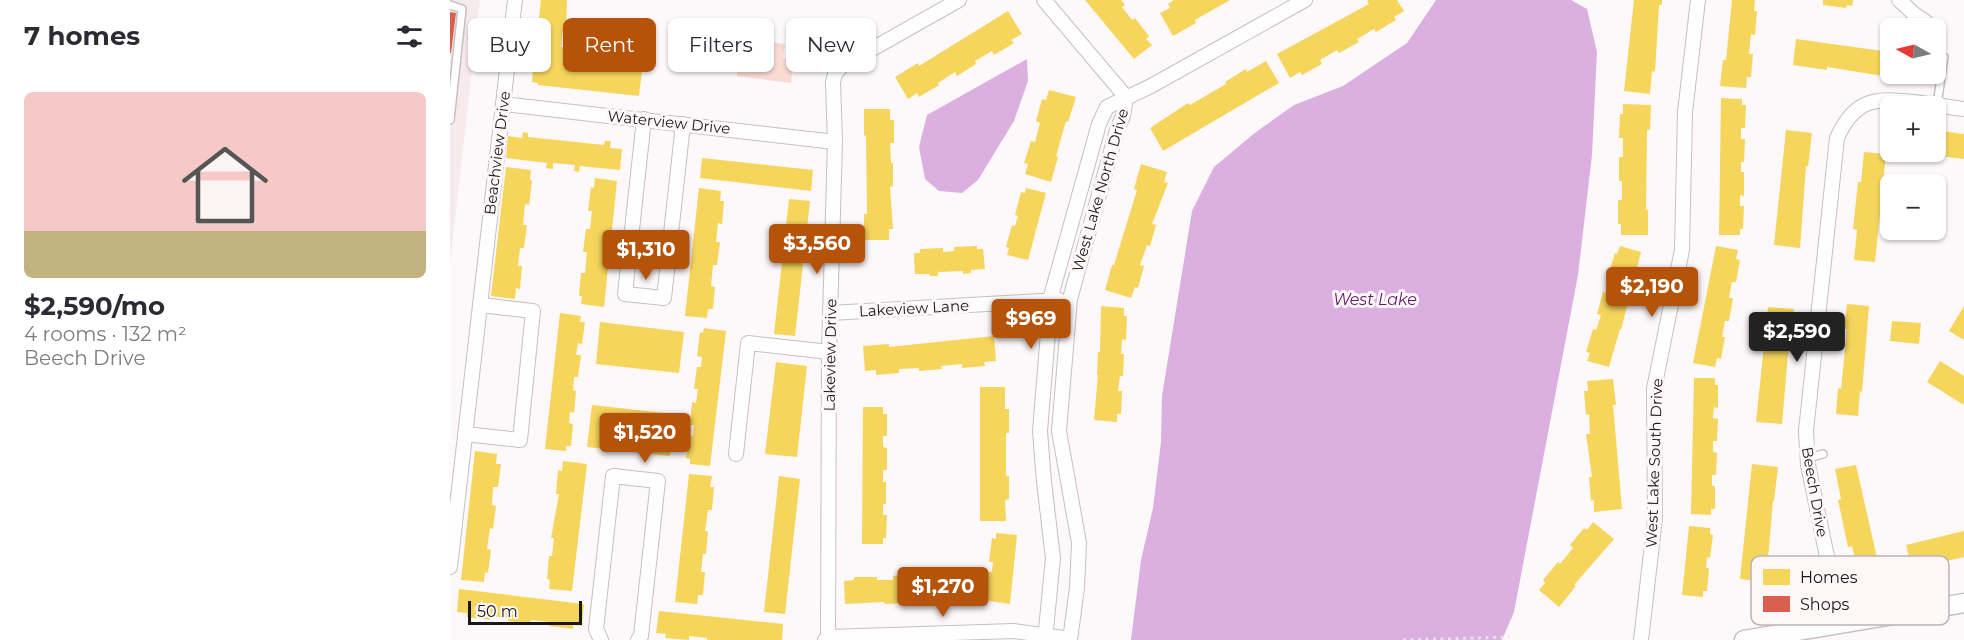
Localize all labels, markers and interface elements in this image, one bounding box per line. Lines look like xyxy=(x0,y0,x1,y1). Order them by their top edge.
chip: Buy xyxy=(468,18,551,72)
chip: Rent xyxy=(563,18,656,72)
chip: Filters xyxy=(668,18,774,72)
chip: New xyxy=(786,18,876,72)
north arrow xyxy=(1880,18,1946,84)
map controls xyxy=(1880,18,1946,240)
text: 7 homes xyxy=(24,20,140,52)
icon: filters xyxy=(393,20,426,53)
street label: Beachview Drive xyxy=(480,90,514,216)
button: + xyxy=(1880,96,1946,162)
street label: Waterview Drive xyxy=(607,106,731,138)
street label: West Lake North Drive xyxy=(1068,106,1132,274)
icon: home xyxy=(171,131,279,239)
button: − xyxy=(1880,174,1946,240)
pin: $3,560 xyxy=(768,224,866,275)
pin: $1,310 xyxy=(597,230,695,281)
text: $3,560 xyxy=(783,231,851,255)
text: $1,310 xyxy=(616,237,676,261)
pin: $2,190 xyxy=(1603,267,1701,318)
text: $2,190 xyxy=(1620,274,1684,298)
text: $2,590/mo xyxy=(24,290,165,322)
water label: West Lake xyxy=(1333,290,1417,309)
street label: Lakeview Lane xyxy=(858,296,970,320)
street label: Lakeview Drive xyxy=(820,298,840,412)
pin: $969 xyxy=(995,299,1067,350)
text: $969 xyxy=(1006,306,1056,330)
pin: $2,590 xyxy=(1748,312,1846,363)
text: $2,590 xyxy=(1763,319,1831,343)
text: 4 rooms · 132 m² xyxy=(24,322,187,346)
text: Beech Drive xyxy=(24,346,146,370)
street label: West Lake South Drive xyxy=(1642,378,1666,548)
pin: $1,520 xyxy=(596,413,694,464)
text: $1,520 xyxy=(614,420,676,444)
street label: Beech Drive xyxy=(1798,445,1832,539)
legend xyxy=(1751,556,1949,625)
pin: $1,270 xyxy=(894,567,992,618)
text: Homes xyxy=(1800,568,1858,587)
text: $1,270 xyxy=(911,574,975,598)
text: Shops xyxy=(1800,595,1850,614)
scale bar xyxy=(468,598,582,626)
text: 50 m xyxy=(477,602,518,621)

